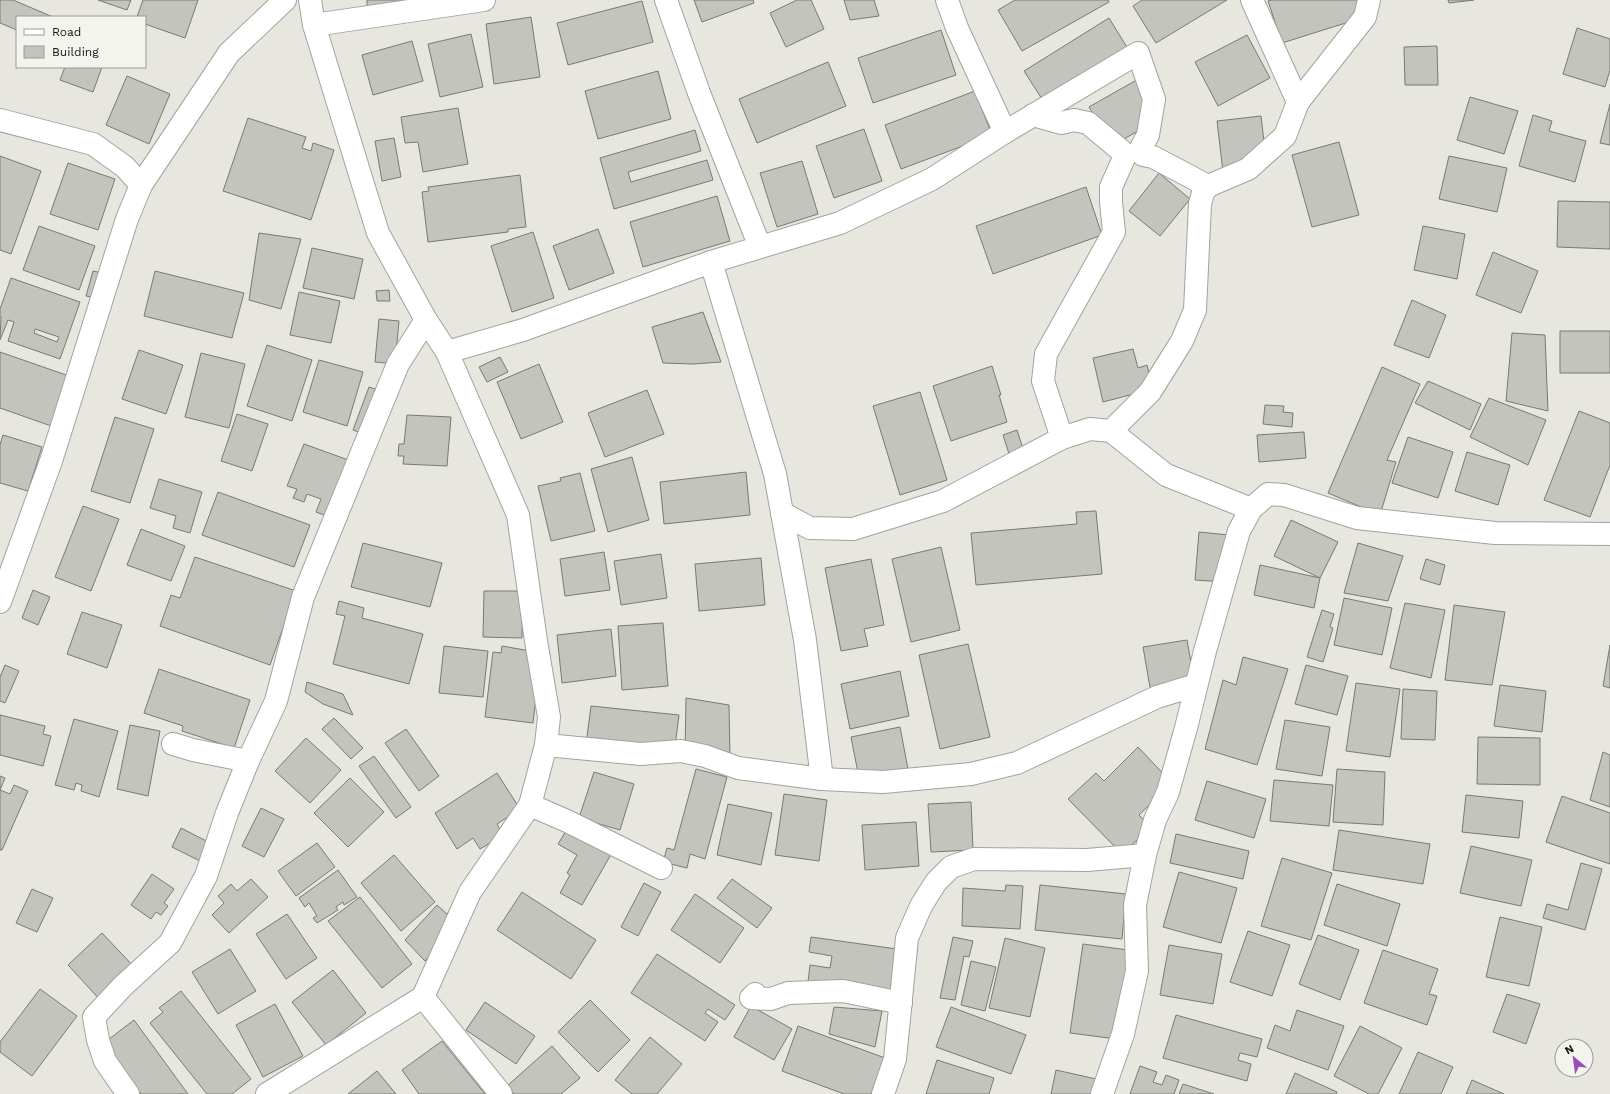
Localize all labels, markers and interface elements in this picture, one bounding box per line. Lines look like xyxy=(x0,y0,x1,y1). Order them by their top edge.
legend xyxy=(16,16,146,68)
text: Road xyxy=(52,25,81,39)
text: Building xyxy=(52,45,99,59)
north arrow xyxy=(1554,1038,1594,1078)
text: N xyxy=(1563,1042,1576,1057)

